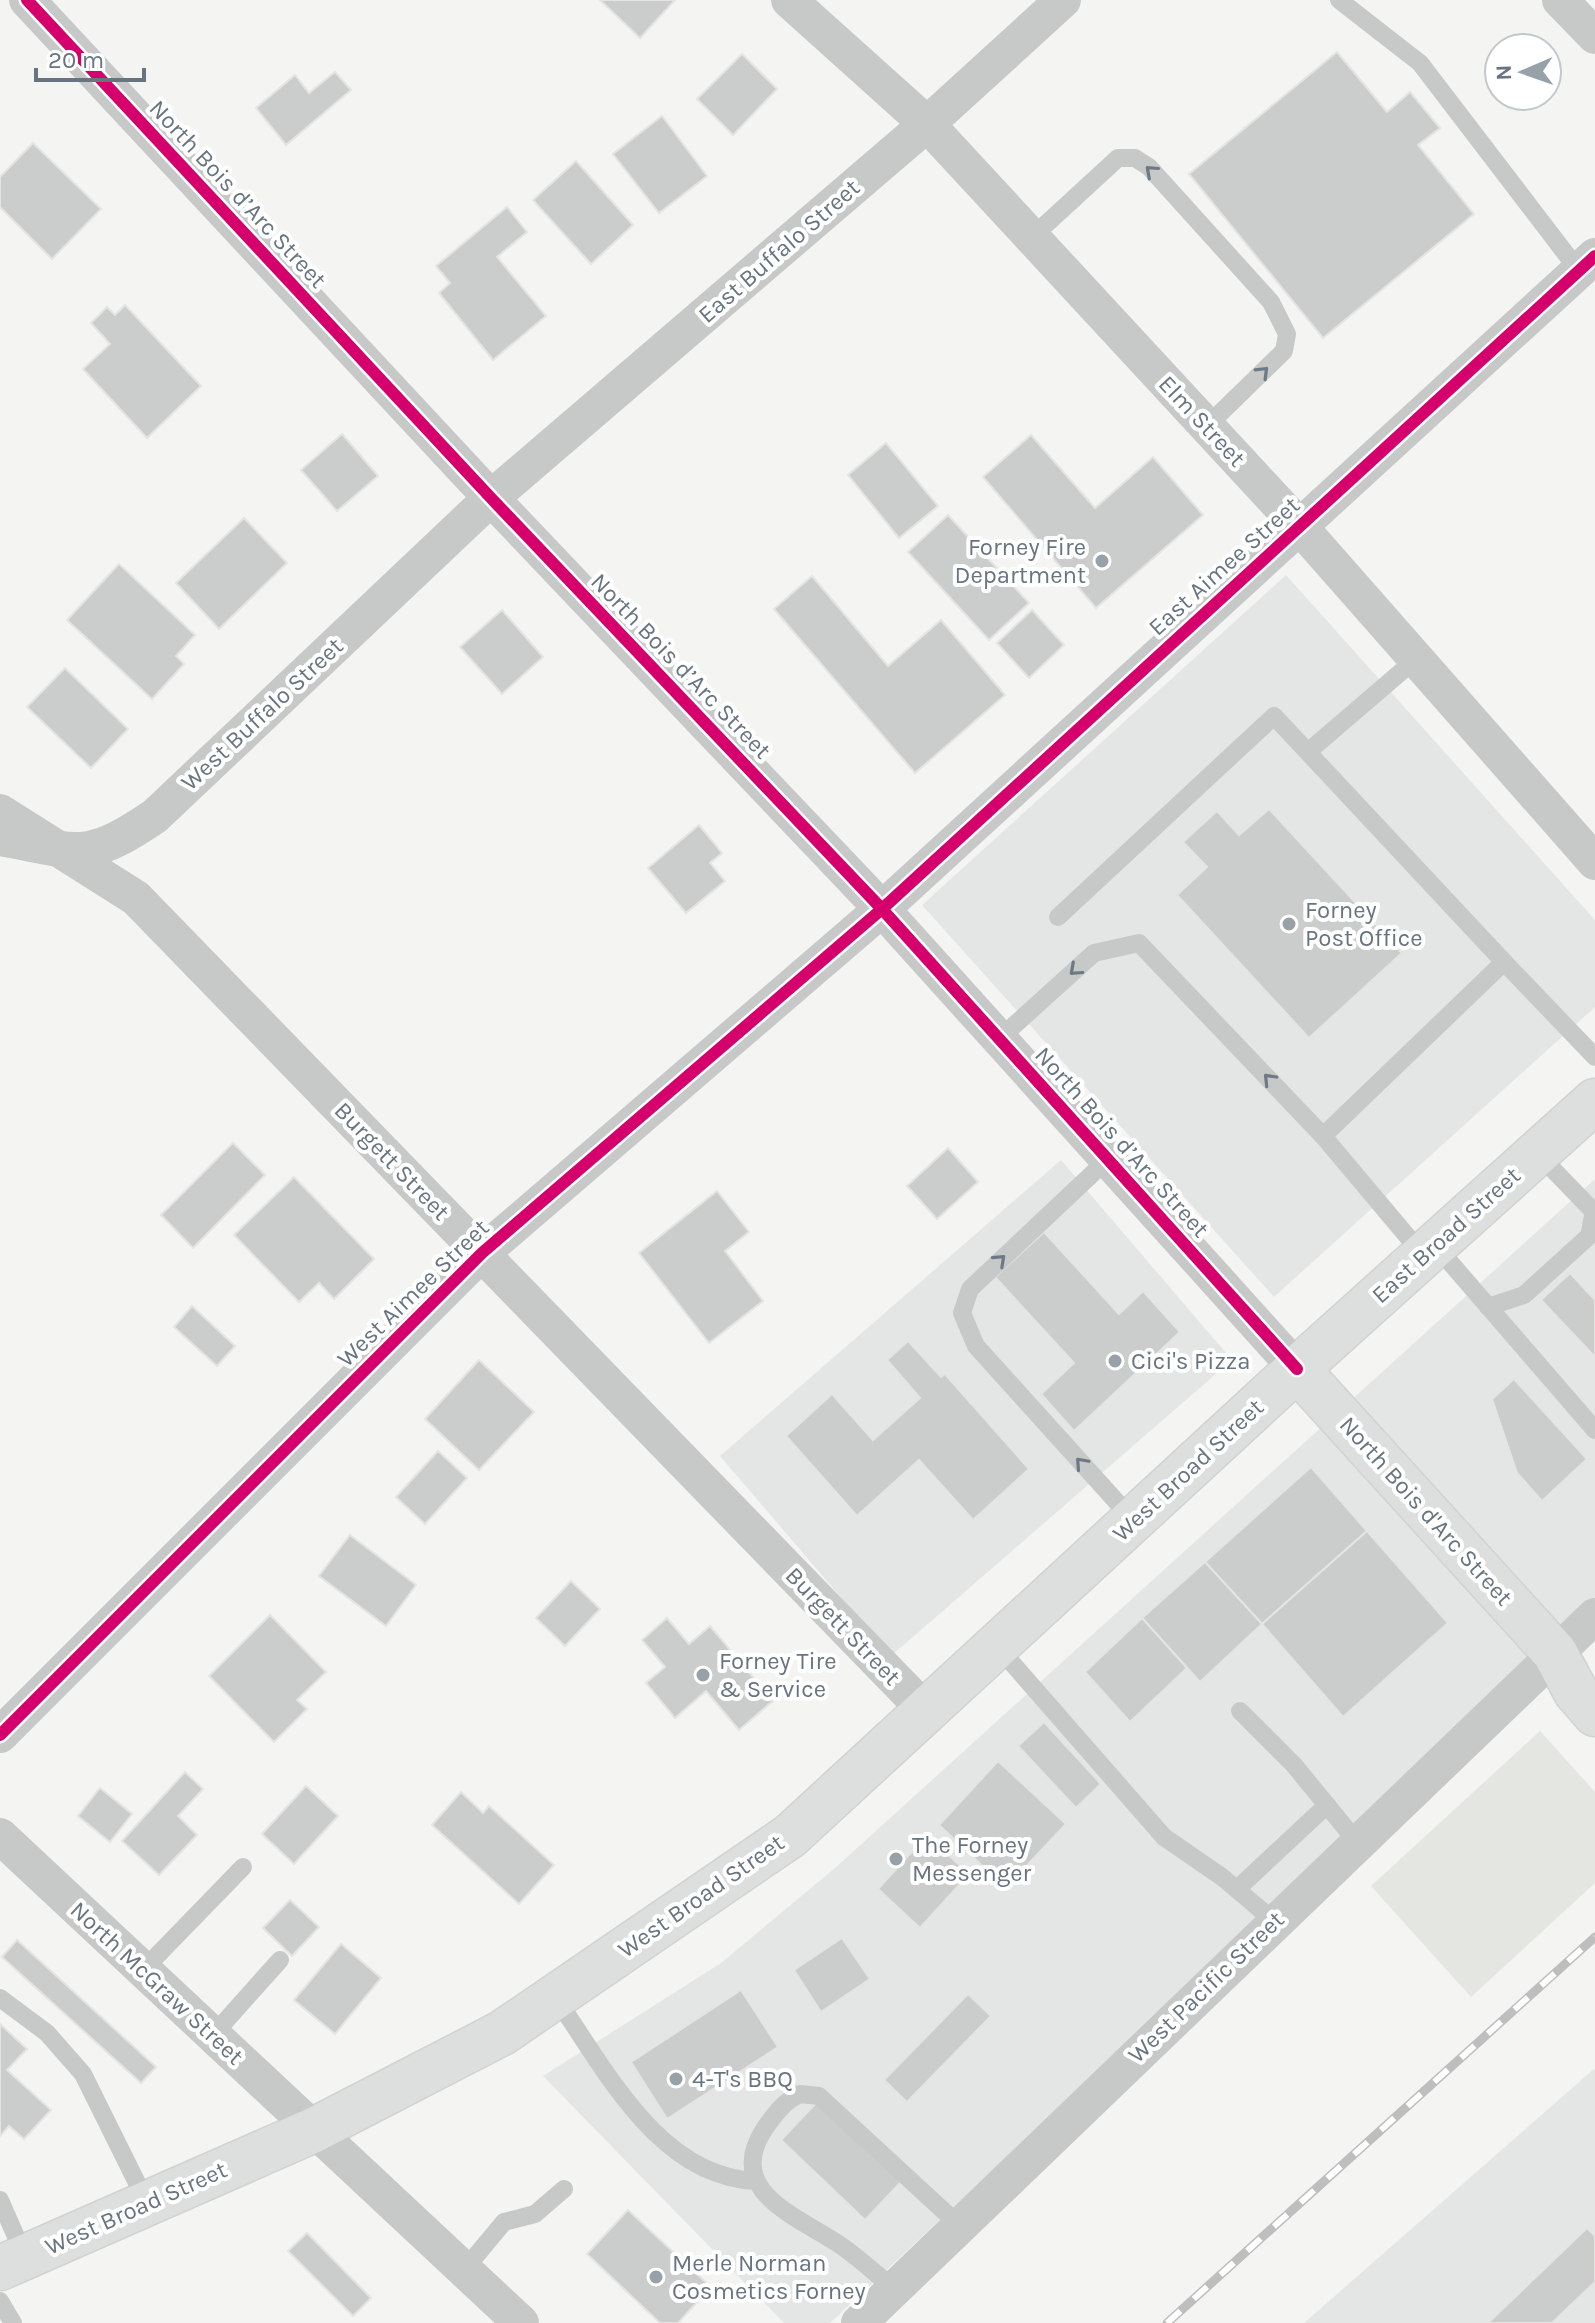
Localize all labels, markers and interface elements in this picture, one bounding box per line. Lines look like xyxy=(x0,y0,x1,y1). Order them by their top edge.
scale bar xyxy=(36,32,144,82)
north arrow xyxy=(1483,32,1563,112)
text: 20 m xyxy=(48,46,104,74)
text: N xyxy=(1491,64,1517,81)
street label: North Bois d’Arc Street xyxy=(144,94,332,294)
one-way arrow xyxy=(1145,166,1160,181)
street label: East Buffalo Street xyxy=(693,173,865,329)
one-way arrow xyxy=(1254,366,1268,381)
street label: Elm Street xyxy=(1153,370,1251,472)
street label: East Aimee Street xyxy=(1143,491,1305,641)
place label: Forney Fire Department xyxy=(955,533,1086,589)
marker: Forney Fire Department xyxy=(1093,552,1111,570)
street label: North Bois d’Arc Street xyxy=(585,568,777,764)
street label: West Buffalo Street xyxy=(175,632,349,796)
place label: Forney Post Office xyxy=(1305,896,1423,952)
marker: Forney Post Office xyxy=(1280,915,1298,933)
one-way arrow xyxy=(1070,960,1085,975)
street label: North Bois d’Arc Street xyxy=(1029,1041,1215,1243)
one-way arrow xyxy=(1264,1074,1278,1089)
street label: Burgett Street xyxy=(329,1096,455,1226)
street label: East Broad Street xyxy=(1366,1161,1526,1309)
street label: West Aimee Street xyxy=(331,1213,495,1373)
one-way arrow xyxy=(991,1255,1005,1270)
place label: Cici's Pizza xyxy=(1131,1347,1250,1375)
marker: Cici's Pizza xyxy=(1106,1352,1124,1370)
street label: West Broad Street xyxy=(1107,1393,1269,1547)
street label: North Bois d'Arc Street xyxy=(1334,1411,1518,1611)
one-way arrow xyxy=(1076,1458,1090,1472)
street label: Burgett Street xyxy=(780,1561,906,1691)
place label: Forney Tire & Service xyxy=(719,1647,837,1703)
marker: Forney Tire & Service xyxy=(694,1666,712,1684)
street label: West Broad Street xyxy=(613,1828,789,1964)
place label: The Forney Messenger xyxy=(912,1831,1032,1887)
marker: The Forney Messenger xyxy=(887,1850,905,1868)
street label: North McGraw Street xyxy=(65,1896,249,2070)
street label: West Pacific Street xyxy=(1122,1905,1290,2069)
place label: 4-T's BBQ xyxy=(692,2065,793,2093)
marker: 4-T's BBQ xyxy=(667,2070,685,2088)
street label: West Broad Street xyxy=(41,2155,231,2261)
place label: Merle Norman Cosmetics Forney xyxy=(672,2249,866,2305)
marker: Merle Norman Cosmetics Forney xyxy=(647,2268,665,2286)

